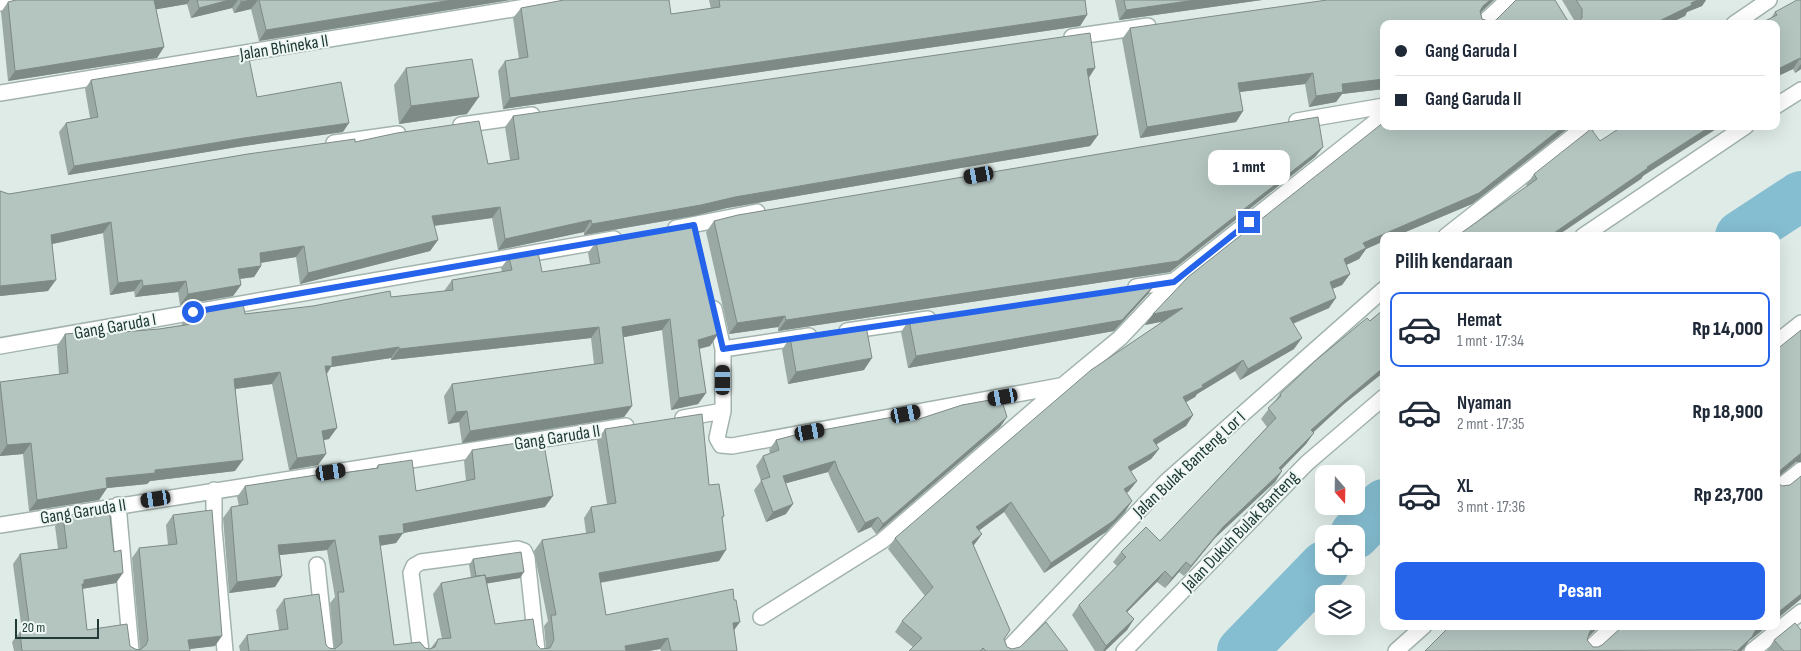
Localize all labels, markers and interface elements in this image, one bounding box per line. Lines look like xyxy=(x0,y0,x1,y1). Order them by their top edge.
street label: Jalan Bhineka II xyxy=(237,30,330,65)
text: Gang Garuda I xyxy=(1425,40,1517,63)
text: Gang Garuda II xyxy=(1425,88,1521,111)
callout: 1 mnt xyxy=(1208,150,1290,184)
text: 1 mnt xyxy=(1233,158,1265,177)
car xyxy=(962,165,995,185)
route end xyxy=(1238,211,1260,233)
text: Pilih kendaraan xyxy=(1395,248,1513,275)
route start xyxy=(182,301,204,323)
icon: car xyxy=(1397,307,1442,352)
street label: Gang Garuda I xyxy=(72,309,158,344)
text: Hemat xyxy=(1457,309,1502,332)
text: Rp 14,000 xyxy=(1692,318,1763,341)
text: 1 mnt · 17:34 xyxy=(1457,332,1524,351)
car xyxy=(715,365,730,395)
car xyxy=(986,387,1019,407)
icon: car xyxy=(1397,390,1442,435)
text: Nyaman xyxy=(1457,392,1511,415)
text: Rp 18,900 xyxy=(1692,401,1763,424)
car xyxy=(889,404,922,424)
street label: Jalan Bulak Banteng Lor I xyxy=(1128,407,1250,522)
text: 2 mnt · 17:35 xyxy=(1457,415,1525,434)
street label: Gang Garuda II xyxy=(513,420,602,455)
car xyxy=(793,422,826,442)
car xyxy=(315,462,346,482)
north arrow xyxy=(1315,465,1365,515)
map controls xyxy=(1315,465,1365,635)
street label: Jalan Dukuh Bulak Banteng xyxy=(1177,467,1303,596)
icon: car xyxy=(1397,473,1442,518)
text: XL xyxy=(1457,475,1473,498)
text: Rp 23,700 xyxy=(1694,484,1763,507)
car xyxy=(140,489,171,509)
street label: Gang Garuda II xyxy=(39,494,128,529)
text: 3 mnt · 17:36 xyxy=(1457,498,1525,517)
button: locate xyxy=(1315,525,1365,575)
button: Pesan xyxy=(1395,562,1765,620)
button: layers xyxy=(1315,585,1365,635)
scale bar xyxy=(15,616,99,639)
text: 20 m xyxy=(22,619,45,636)

